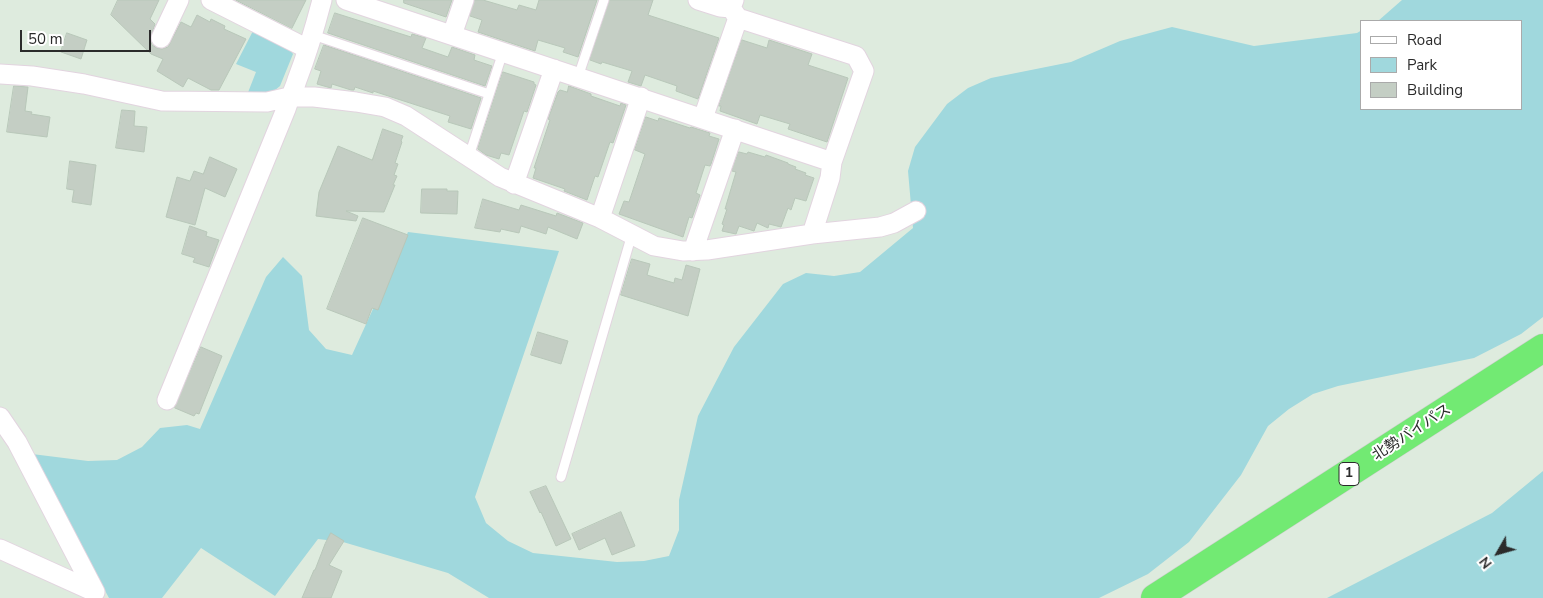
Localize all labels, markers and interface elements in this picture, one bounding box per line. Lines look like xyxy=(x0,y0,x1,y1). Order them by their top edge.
scale bar xyxy=(22,20,154,52)
legend xyxy=(1360,20,1523,110)
text: 50 m xyxy=(28,29,63,49)
text: Road xyxy=(1407,30,1442,50)
text: Park xyxy=(1407,55,1437,75)
text: Building xyxy=(1407,80,1463,100)
street label: 北勢バイパス xyxy=(1369,401,1455,465)
road number: 1 xyxy=(1339,462,1359,486)
north arrow xyxy=(1473,528,1523,578)
text: N xyxy=(1475,553,1497,573)

